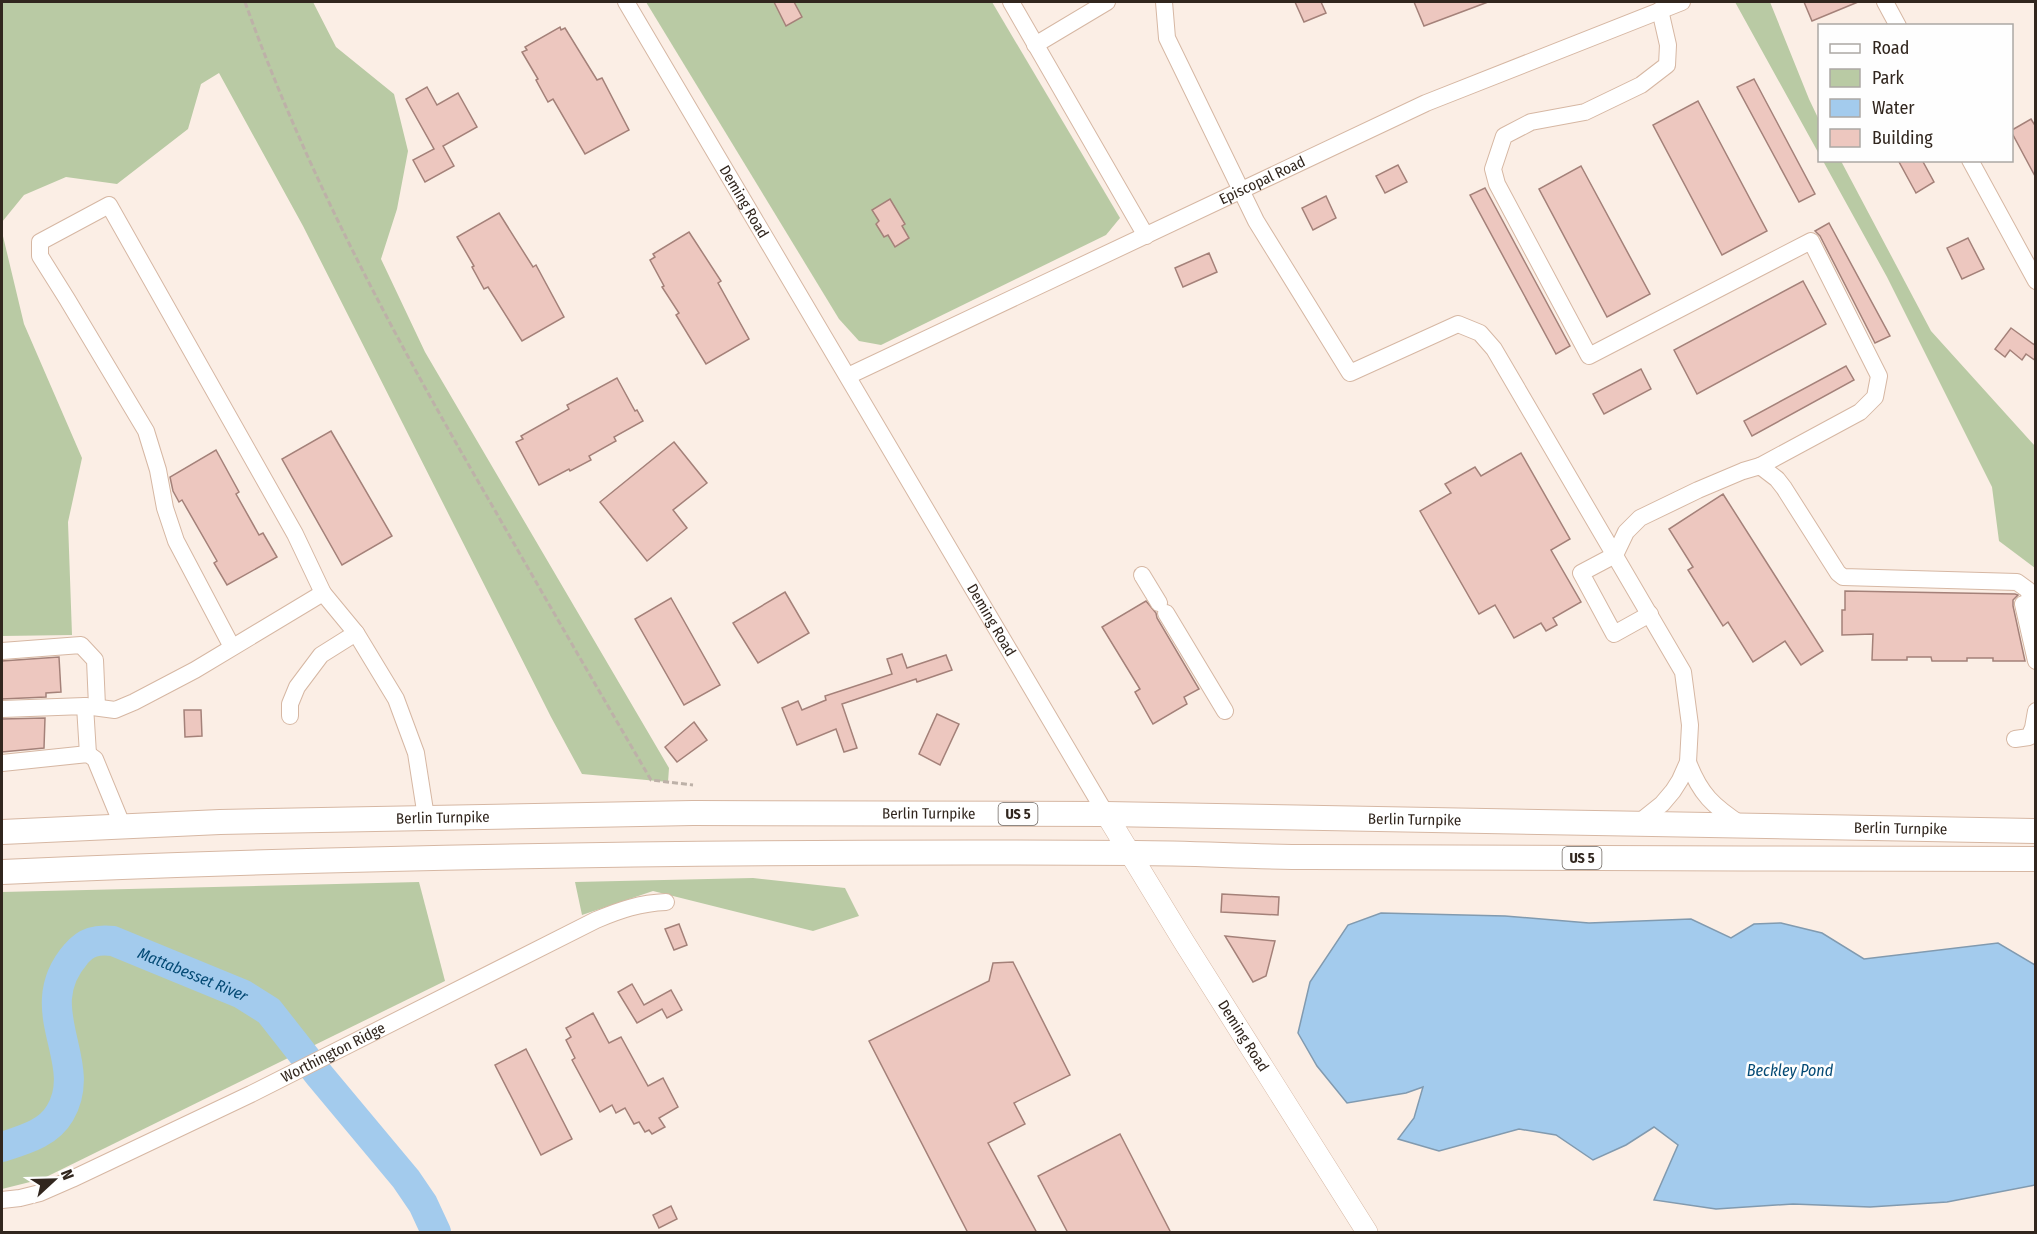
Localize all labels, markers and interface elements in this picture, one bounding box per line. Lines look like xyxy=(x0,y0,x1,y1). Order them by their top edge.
legend xyxy=(1818,24,2013,162)
text: Road xyxy=(1872,37,1909,59)
text: Park xyxy=(1872,67,1905,89)
text: Water xyxy=(1872,97,1915,119)
text: Building xyxy=(1872,127,1933,149)
street label: Episcopal Road xyxy=(1216,152,1308,208)
street label: Deming Road xyxy=(716,162,772,241)
street label: Deming Road xyxy=(963,581,1020,660)
road number: US 5 xyxy=(998,803,1038,825)
street label: Berlin Turnpike xyxy=(882,804,975,823)
street label: Berlin Turnpike xyxy=(396,808,490,828)
street label: Berlin Turnpike xyxy=(1368,810,1462,829)
street label: Berlin Turnpike xyxy=(1854,819,1947,838)
road number: US 5 xyxy=(1562,847,1602,869)
water label: Mattabesset River xyxy=(135,943,252,1005)
street label: Deming Road xyxy=(1214,997,1273,1075)
street label: Worthington Ridge xyxy=(278,1019,388,1086)
water label: Beckley Pond xyxy=(1747,1061,1834,1080)
north arrow xyxy=(24,1150,84,1210)
text: N xyxy=(57,1167,78,1183)

